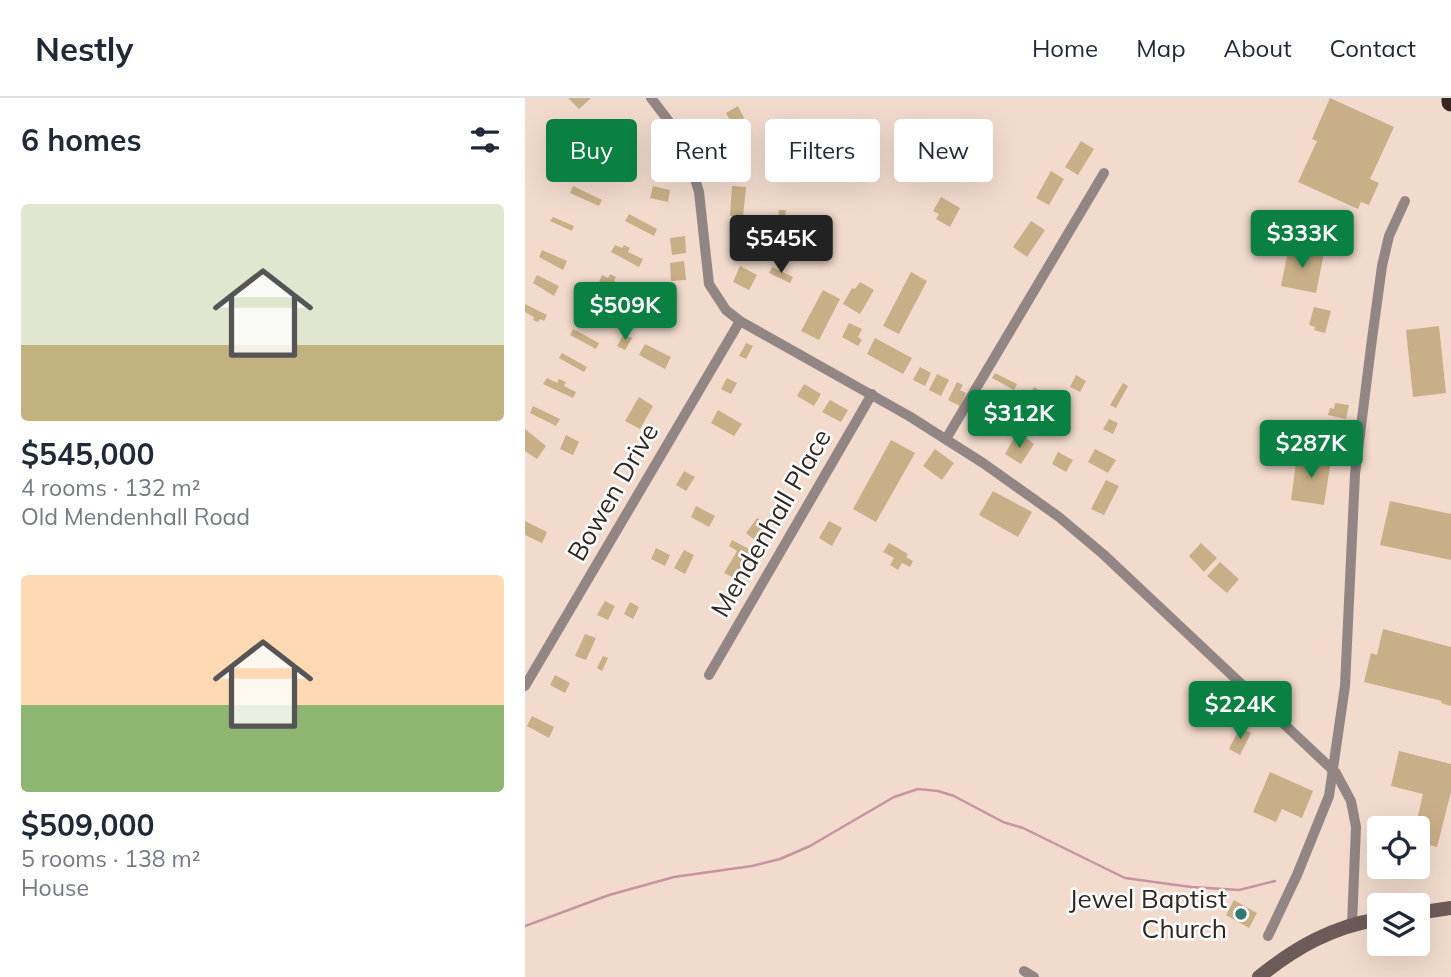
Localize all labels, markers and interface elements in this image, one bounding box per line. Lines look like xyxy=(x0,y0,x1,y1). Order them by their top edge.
text: Nestly xyxy=(35,28,133,69)
text: Home xyxy=(1032,33,1098,63)
text: Map xyxy=(1136,33,1186,63)
text: About xyxy=(1224,33,1292,63)
text: Contact xyxy=(1330,33,1416,63)
chip: Buy xyxy=(546,119,637,182)
chip: Rent xyxy=(651,119,751,182)
chip: Filters xyxy=(765,119,880,182)
chip: New xyxy=(894,119,993,182)
text: 6 homes xyxy=(21,121,142,159)
icon: filters xyxy=(466,121,504,159)
pin: $333K xyxy=(1253,211,1351,270)
pin: $545K xyxy=(732,216,830,275)
text: $333K xyxy=(1267,218,1337,247)
text: $545K xyxy=(746,223,816,252)
icon: home xyxy=(200,250,326,376)
pin: $509K xyxy=(576,282,674,342)
text: $509K xyxy=(590,290,660,319)
pin: $312K xyxy=(970,390,1068,450)
text: $312K xyxy=(984,398,1054,427)
street label: Bowen Drive xyxy=(560,417,665,567)
pin: $287K xyxy=(1262,420,1360,480)
street label: Mendenhall Place xyxy=(703,423,838,623)
text: $287K xyxy=(1276,428,1346,457)
text: $545,000 xyxy=(21,435,154,473)
text: 4 rooms · 132 m² xyxy=(21,473,201,502)
text: Old Mendenhall Road xyxy=(21,502,250,531)
icon: home xyxy=(200,621,326,747)
pin: $224K xyxy=(1191,682,1289,741)
text: $224K xyxy=(1205,689,1275,718)
text: $509,000 xyxy=(21,806,154,844)
map controls xyxy=(1367,816,1430,956)
button: locate xyxy=(1367,816,1430,879)
text: 5 rooms · 138 m² xyxy=(21,844,201,873)
text: House xyxy=(21,873,89,902)
place label: Jewel Baptist Church xyxy=(1069,882,1227,945)
button: layers xyxy=(1367,893,1430,956)
marker: Jewel Baptist Church xyxy=(1233,906,1249,922)

